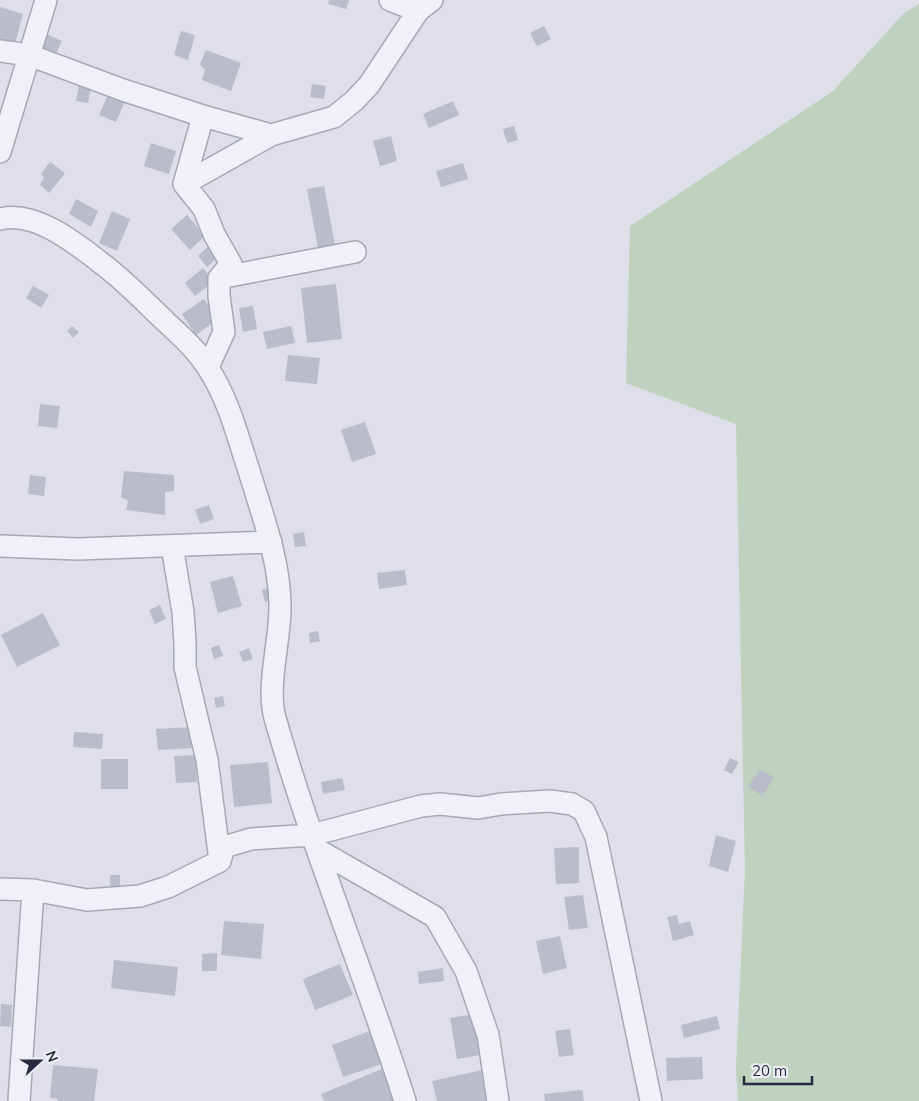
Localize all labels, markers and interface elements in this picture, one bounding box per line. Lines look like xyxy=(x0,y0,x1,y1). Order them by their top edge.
north arrow xyxy=(15,1036,65,1086)
text: N xyxy=(42,1048,62,1065)
scale bar xyxy=(744,1054,812,1086)
text: 20 m xyxy=(752,1061,787,1080)

